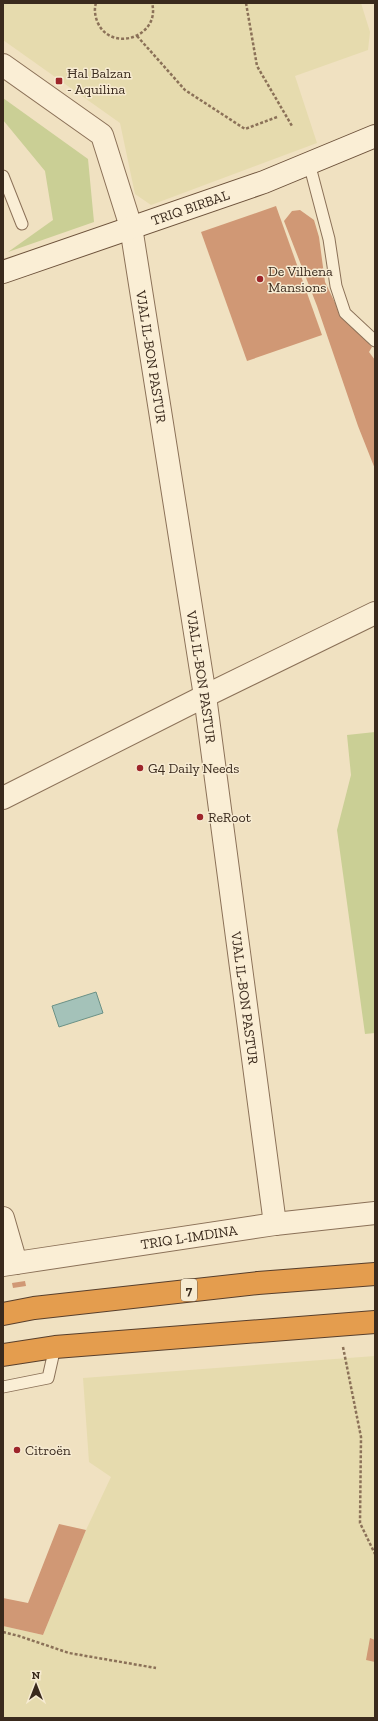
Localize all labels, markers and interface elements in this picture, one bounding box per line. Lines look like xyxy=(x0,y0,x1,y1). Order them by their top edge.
place label: Ħal Balzan - Aquilina xyxy=(67,65,131,98)
marker: Ħal Balzan - Aquilina xyxy=(54,76,64,86)
street label: TRIQ BIRBAL xyxy=(149,186,232,229)
place label: De Vilhena Mansions xyxy=(268,263,333,296)
marker: De Vilhena Mansions xyxy=(255,274,265,284)
street label: VJAL IL-BON PASTUR xyxy=(132,288,170,424)
street label: VJAL IL-BON PASTUR xyxy=(183,608,220,744)
place label: G4 Daily Needs xyxy=(148,760,239,777)
marker: G4 Daily Needs xyxy=(135,763,145,773)
place label: ReRoot xyxy=(208,809,252,826)
marker: ReRoot xyxy=(195,812,205,822)
street label: VJAL IL-BON PASTUR xyxy=(228,929,262,1066)
street label: TRIQ L-IMDINA xyxy=(139,1221,239,1253)
road number: 7 xyxy=(181,1279,197,1301)
place label: Citroën xyxy=(25,1442,71,1459)
marker: Citroën xyxy=(12,1445,22,1455)
north arrow xyxy=(16,1665,56,1705)
text: N xyxy=(32,1669,41,1682)

